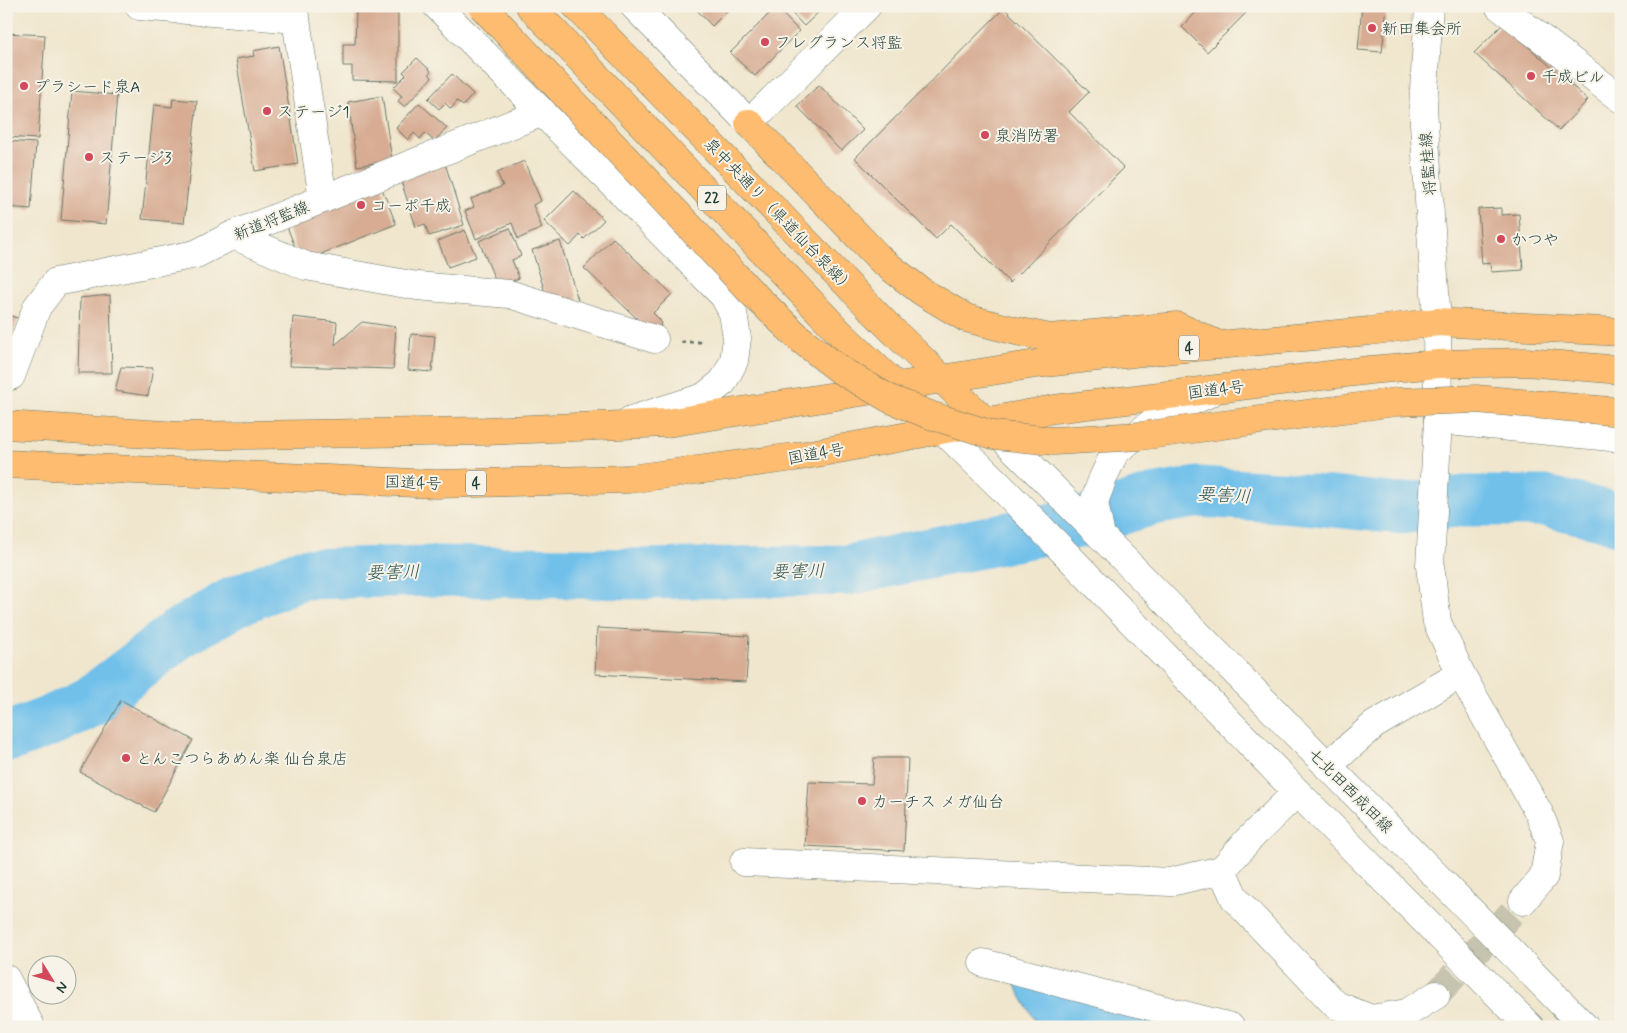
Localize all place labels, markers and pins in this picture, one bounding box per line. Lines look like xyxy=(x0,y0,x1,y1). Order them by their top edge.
place label: 新田集会所 xyxy=(1382,19,1462,40)
marker: 新田集会所 xyxy=(1366,22,1378,34)
place label: フレグランス将監 xyxy=(775,33,903,54)
marker: フレグランス将監 xyxy=(759,36,771,48)
place label: 千成ビル xyxy=(1541,67,1605,88)
marker: 千成ビル xyxy=(1525,70,1537,82)
place label: プラシード泉A xyxy=(34,77,140,98)
marker: プラシード泉A xyxy=(18,80,30,92)
place label: ステージ1 xyxy=(277,102,349,123)
marker: ステージ1 xyxy=(261,105,273,117)
place label: 泉消防署 xyxy=(995,126,1059,147)
marker: 泉消防署 xyxy=(979,129,991,141)
place label: ステージ3 xyxy=(99,148,172,169)
marker: ステージ3 xyxy=(83,151,95,163)
place label: コーポ千成 xyxy=(371,196,451,217)
marker: コーポ千成 xyxy=(355,199,367,211)
place label: かつや xyxy=(1511,230,1559,251)
marker: かつや xyxy=(1495,233,1507,245)
place label: とんこつらあめん楽 仙台泉店 xyxy=(136,749,348,770)
marker: とんこつらあめん楽 仙台泉店 xyxy=(120,752,132,764)
place label: カーチス メガ仙台 xyxy=(872,792,1004,813)
marker: カーチス メガ仙台 xyxy=(856,795,868,807)

